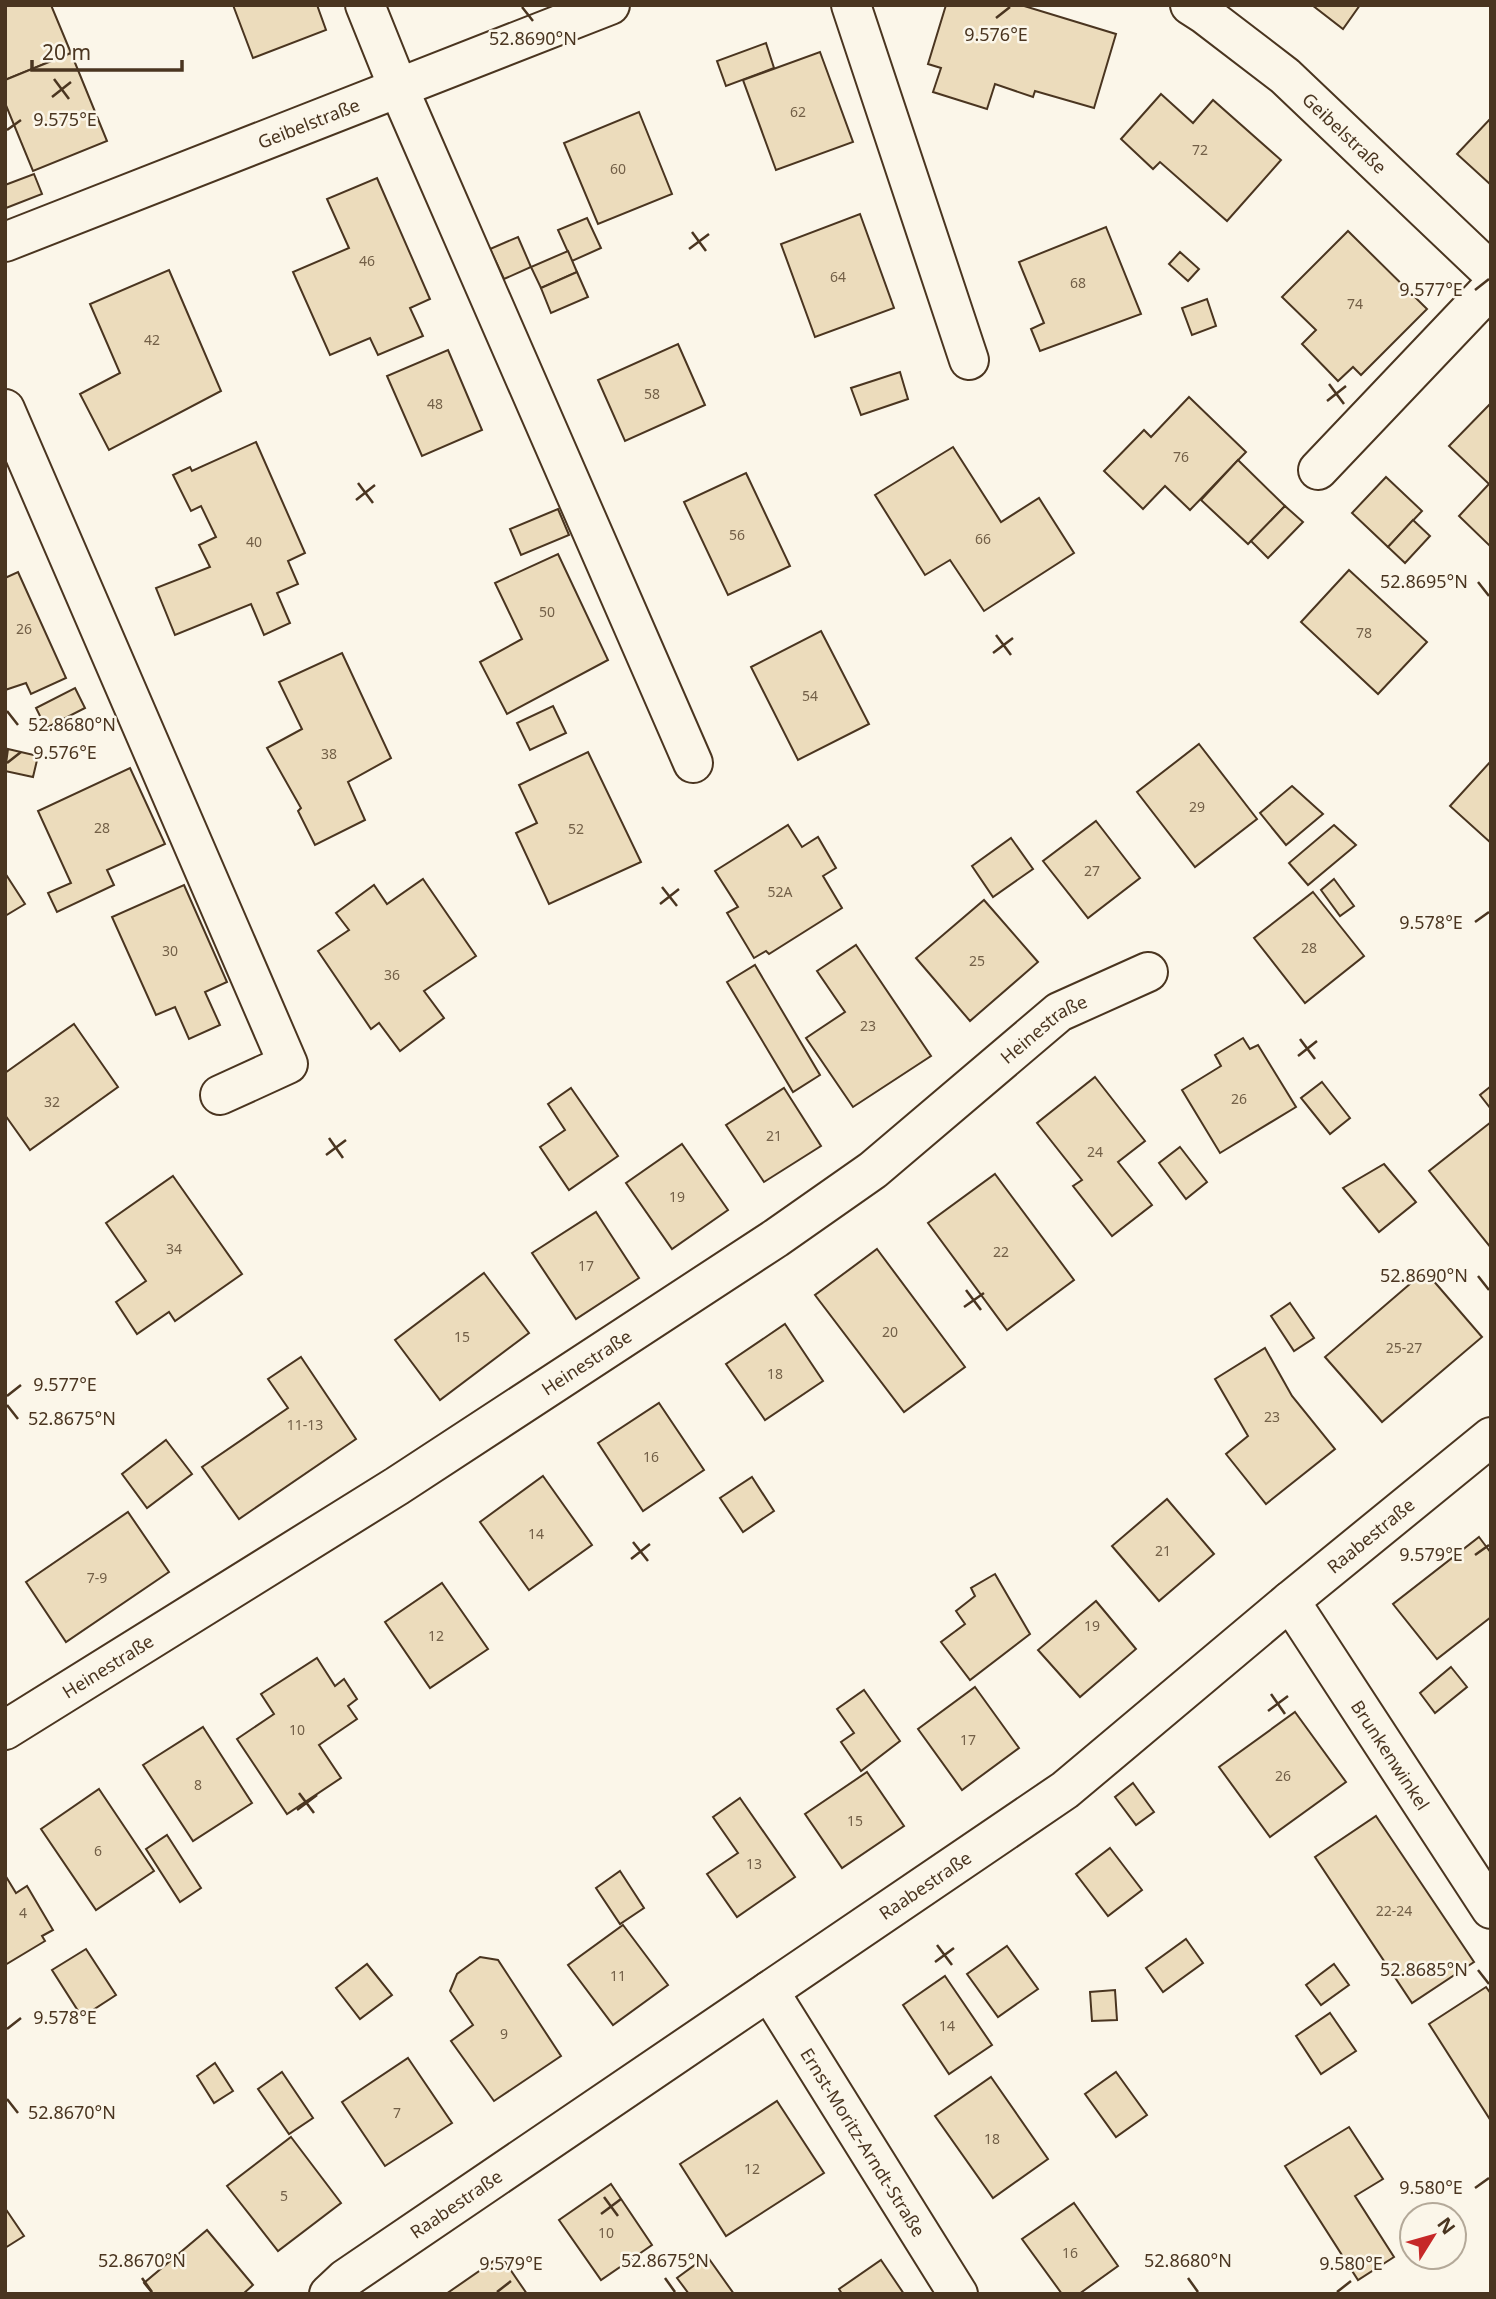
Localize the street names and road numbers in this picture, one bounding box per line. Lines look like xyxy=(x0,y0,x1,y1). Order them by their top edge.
street label: Geibelstraße xyxy=(1297,87,1392,179)
street label: Geibelstraße xyxy=(254,92,363,154)
street label: Heinestraße xyxy=(995,989,1091,1069)
street label: Heinestraße xyxy=(537,1324,636,1400)
street label: Raabestraße xyxy=(1322,1492,1419,1578)
street label: Heinestraße xyxy=(58,1629,158,1704)
street label: Brunkenwinkel xyxy=(1346,1695,1435,1815)
street label: Raabestraße xyxy=(874,1845,976,1925)
street label: Ernst-Moritz-Arndt-Straße xyxy=(795,2043,931,2241)
street label: Raabestraße xyxy=(405,2164,507,2244)

